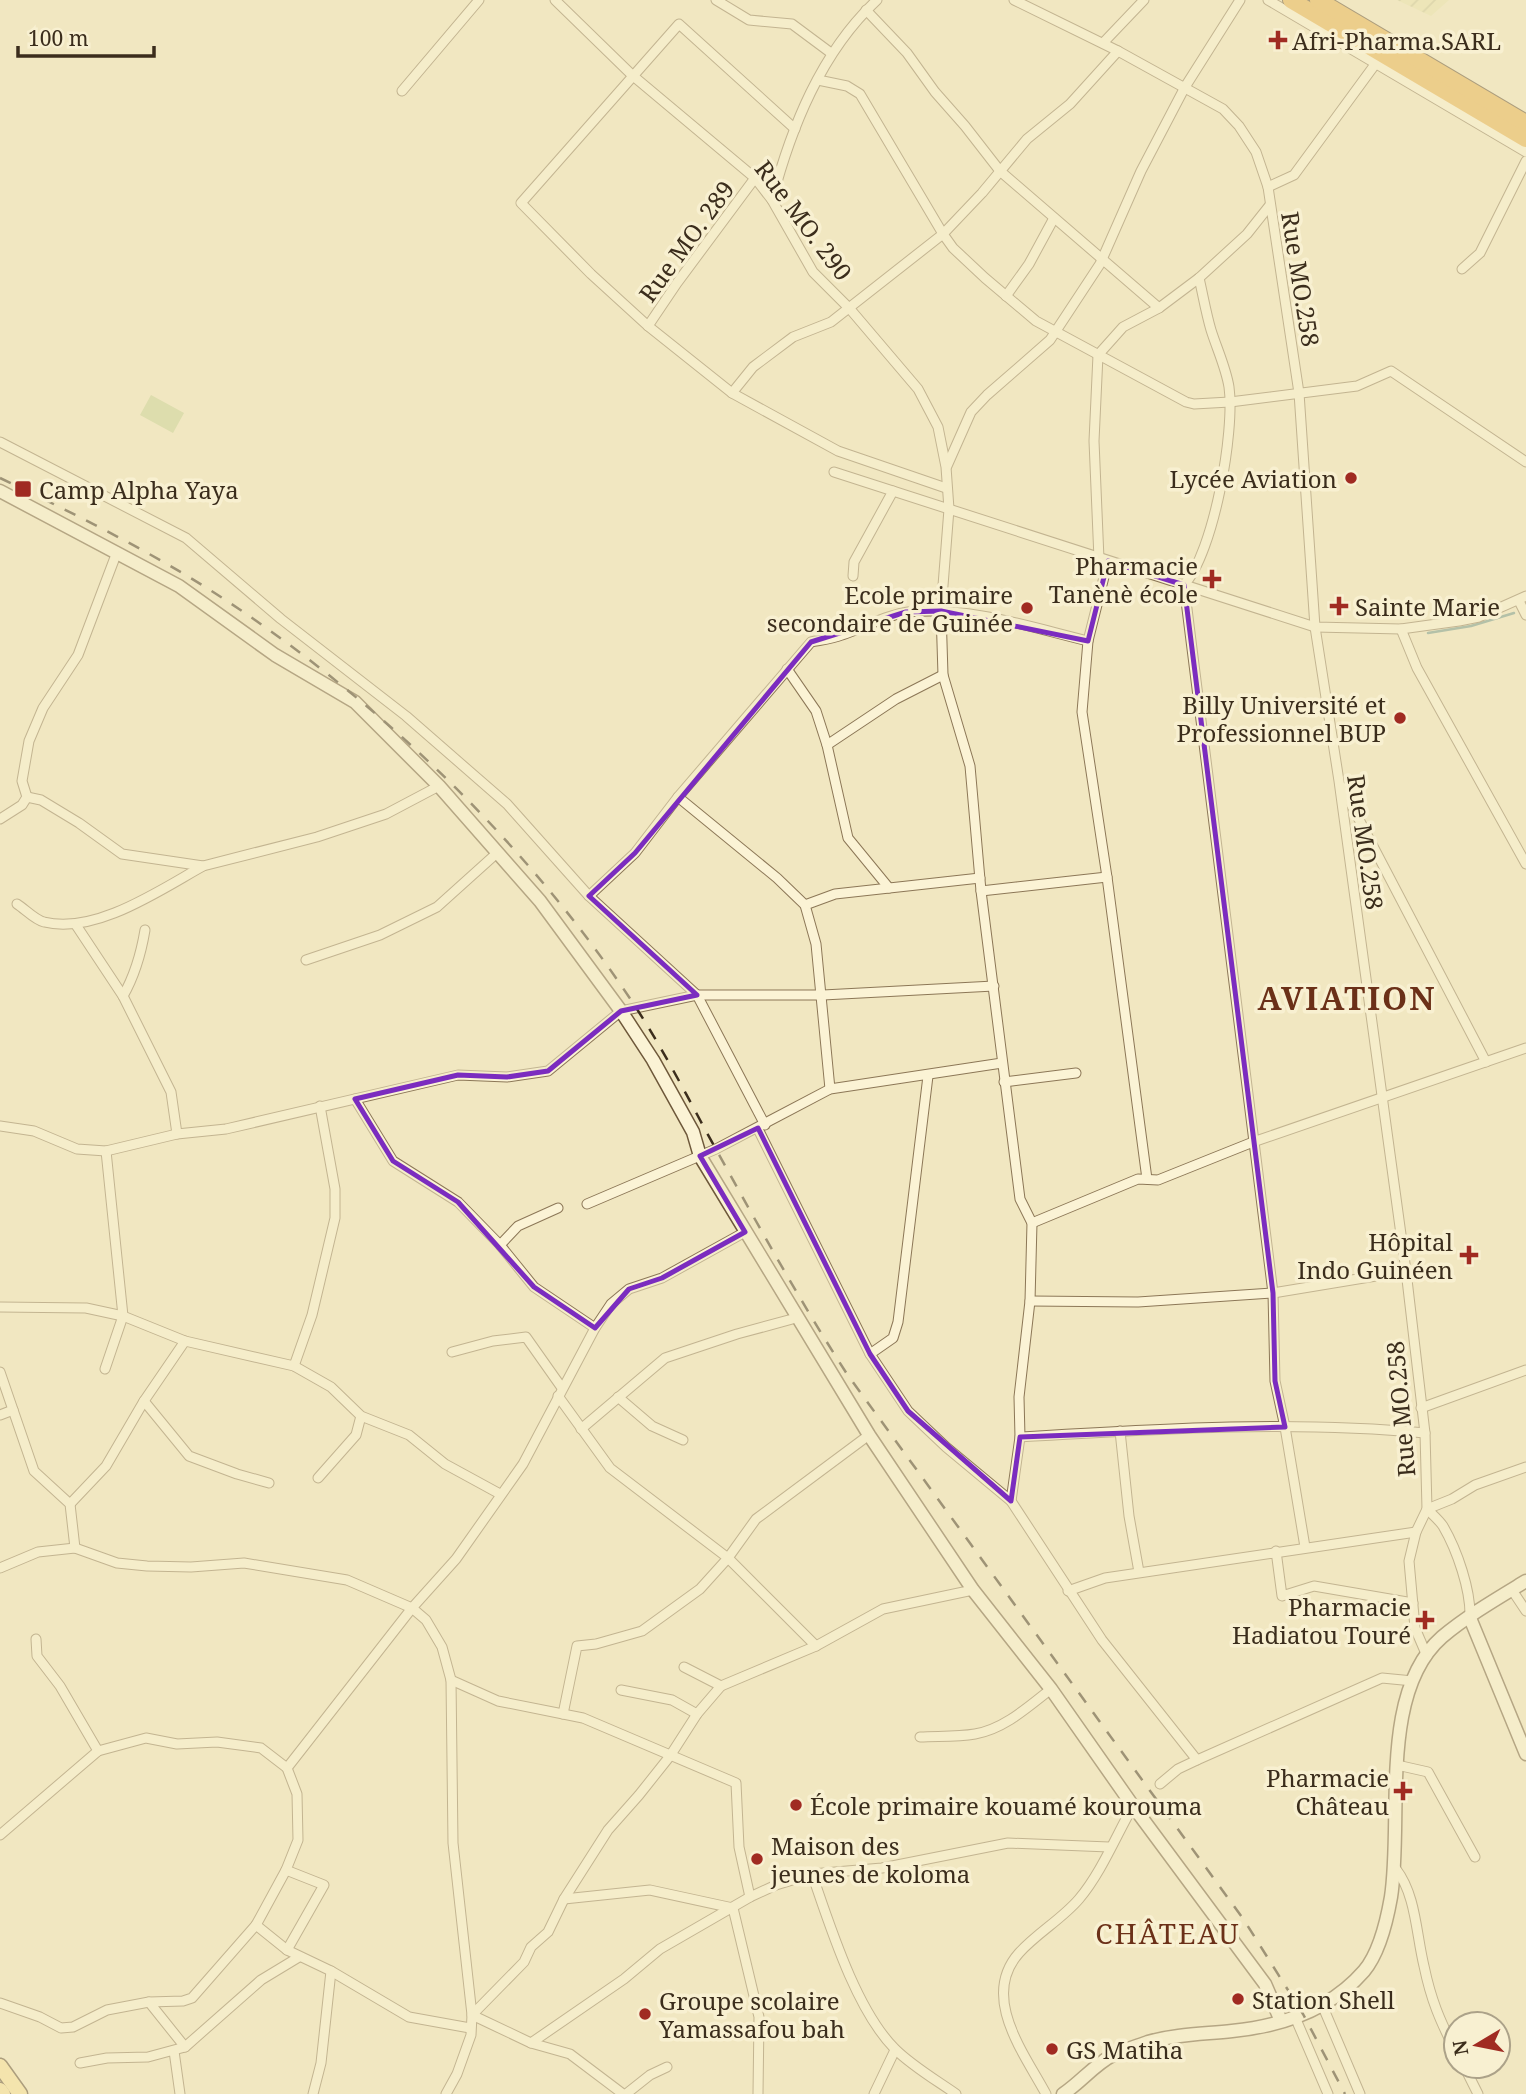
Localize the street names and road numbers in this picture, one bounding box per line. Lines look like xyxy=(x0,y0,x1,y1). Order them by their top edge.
street label: Rue MO. 290 xyxy=(748,153,860,287)
street label: Rue MO. 289 xyxy=(631,174,741,308)
street label: Rue MO.258 xyxy=(1274,209,1328,349)
street label: Rue MO.258 xyxy=(1340,772,1392,912)
street label: Rue MO.258 xyxy=(1378,1340,1422,1478)

